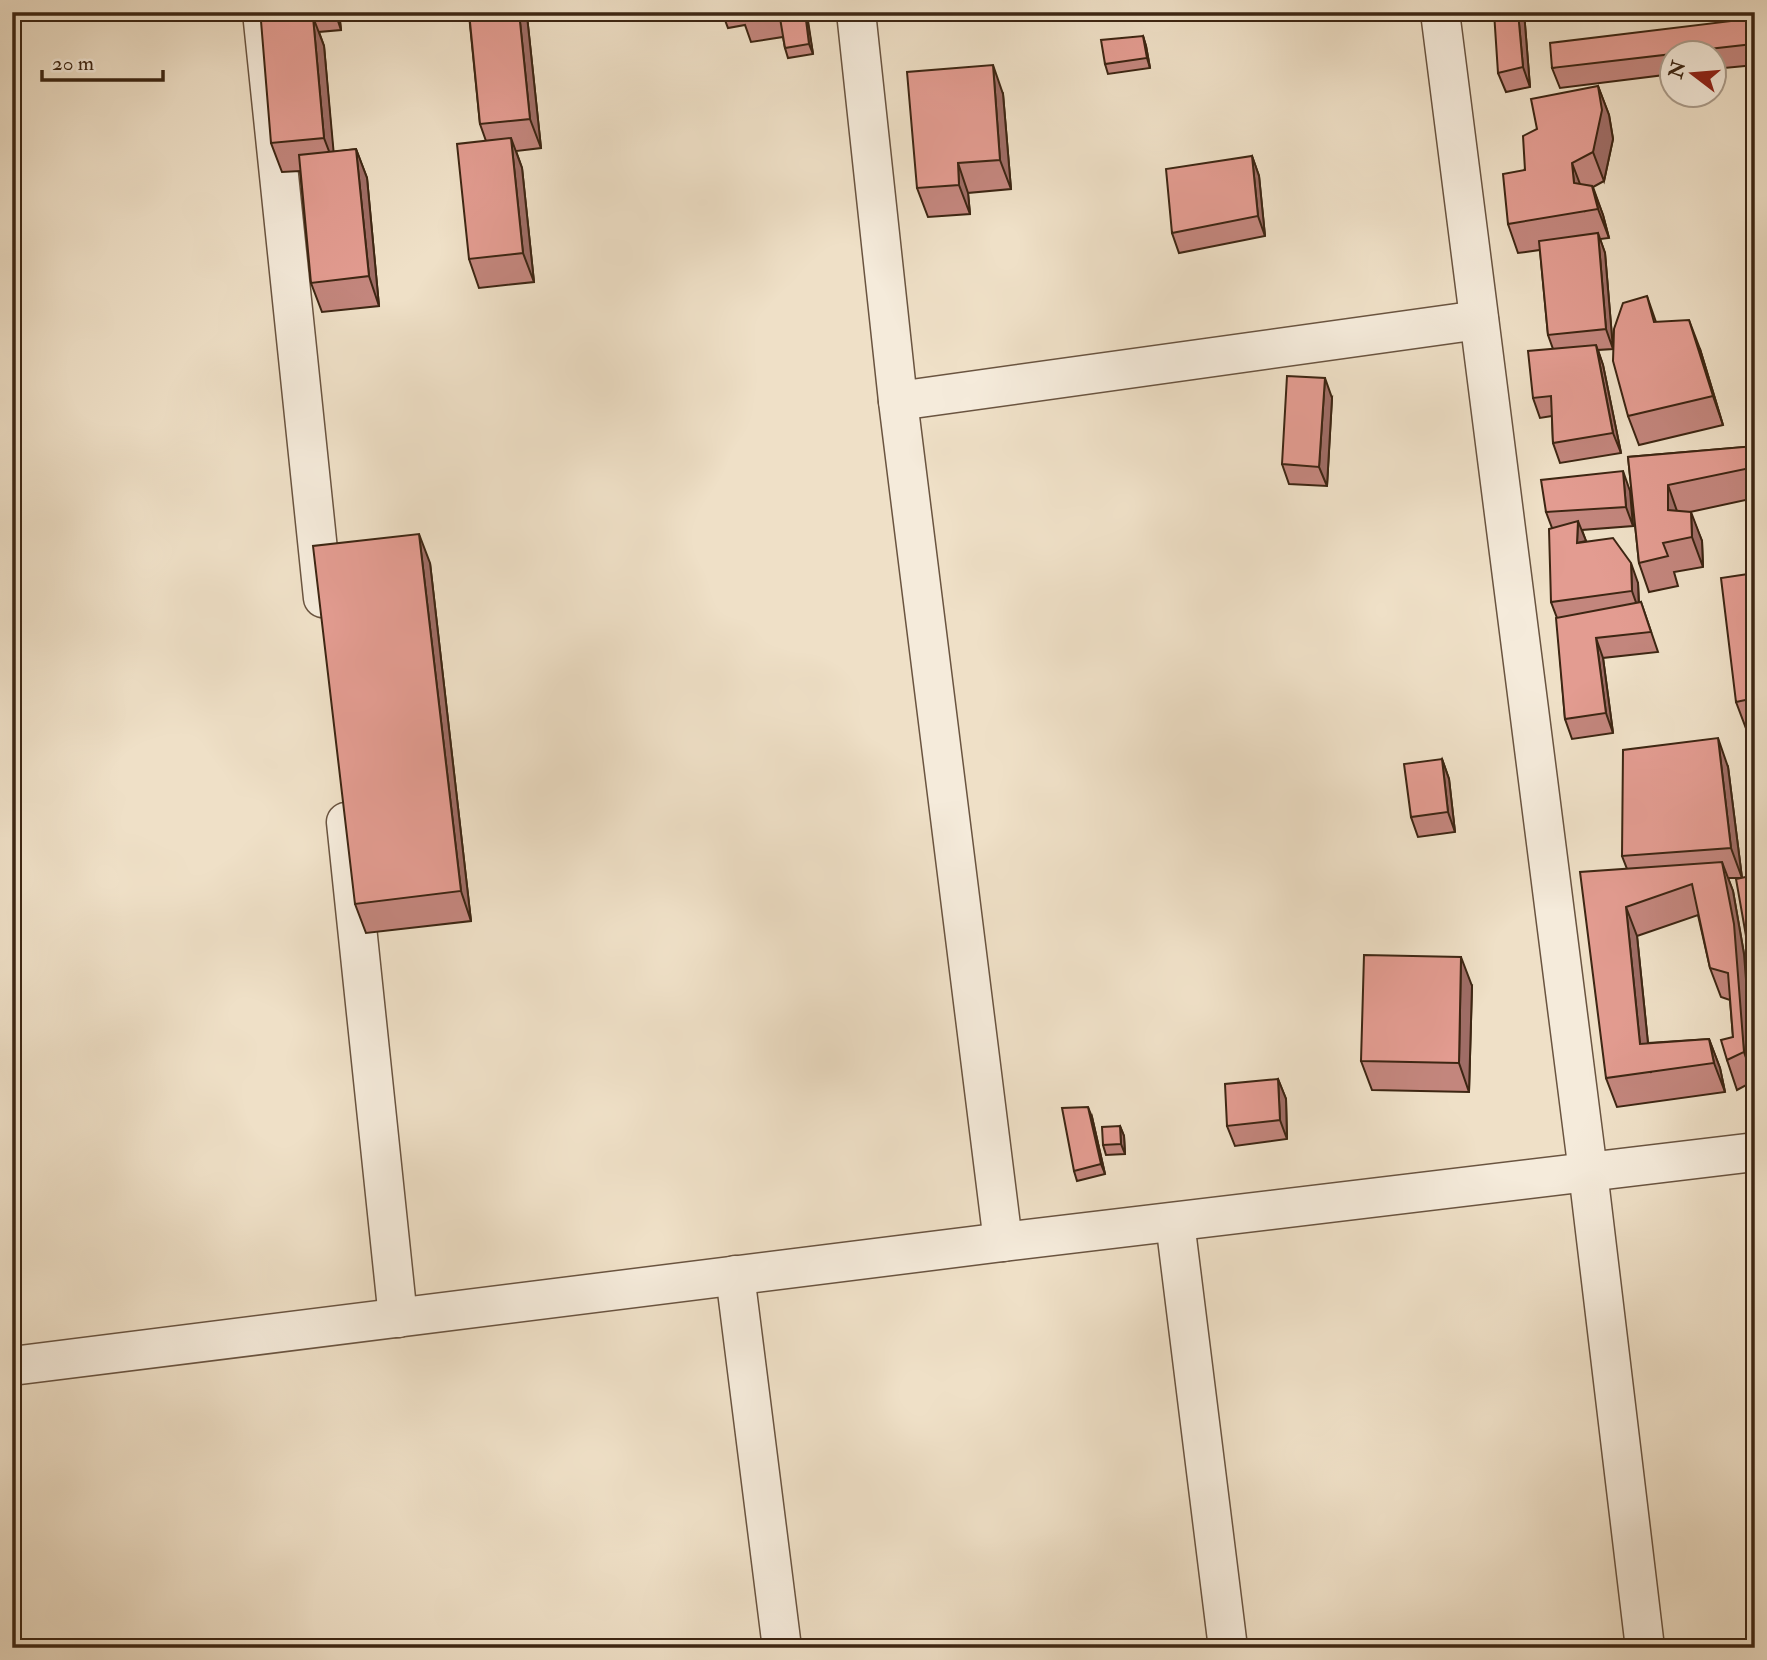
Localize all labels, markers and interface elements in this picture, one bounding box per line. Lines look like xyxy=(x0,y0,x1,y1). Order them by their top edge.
scale bar xyxy=(42,38,163,82)
north arrow xyxy=(1658,38,1728,108)
text: 20 m xyxy=(52,50,94,77)
text: N xyxy=(1663,57,1692,82)

